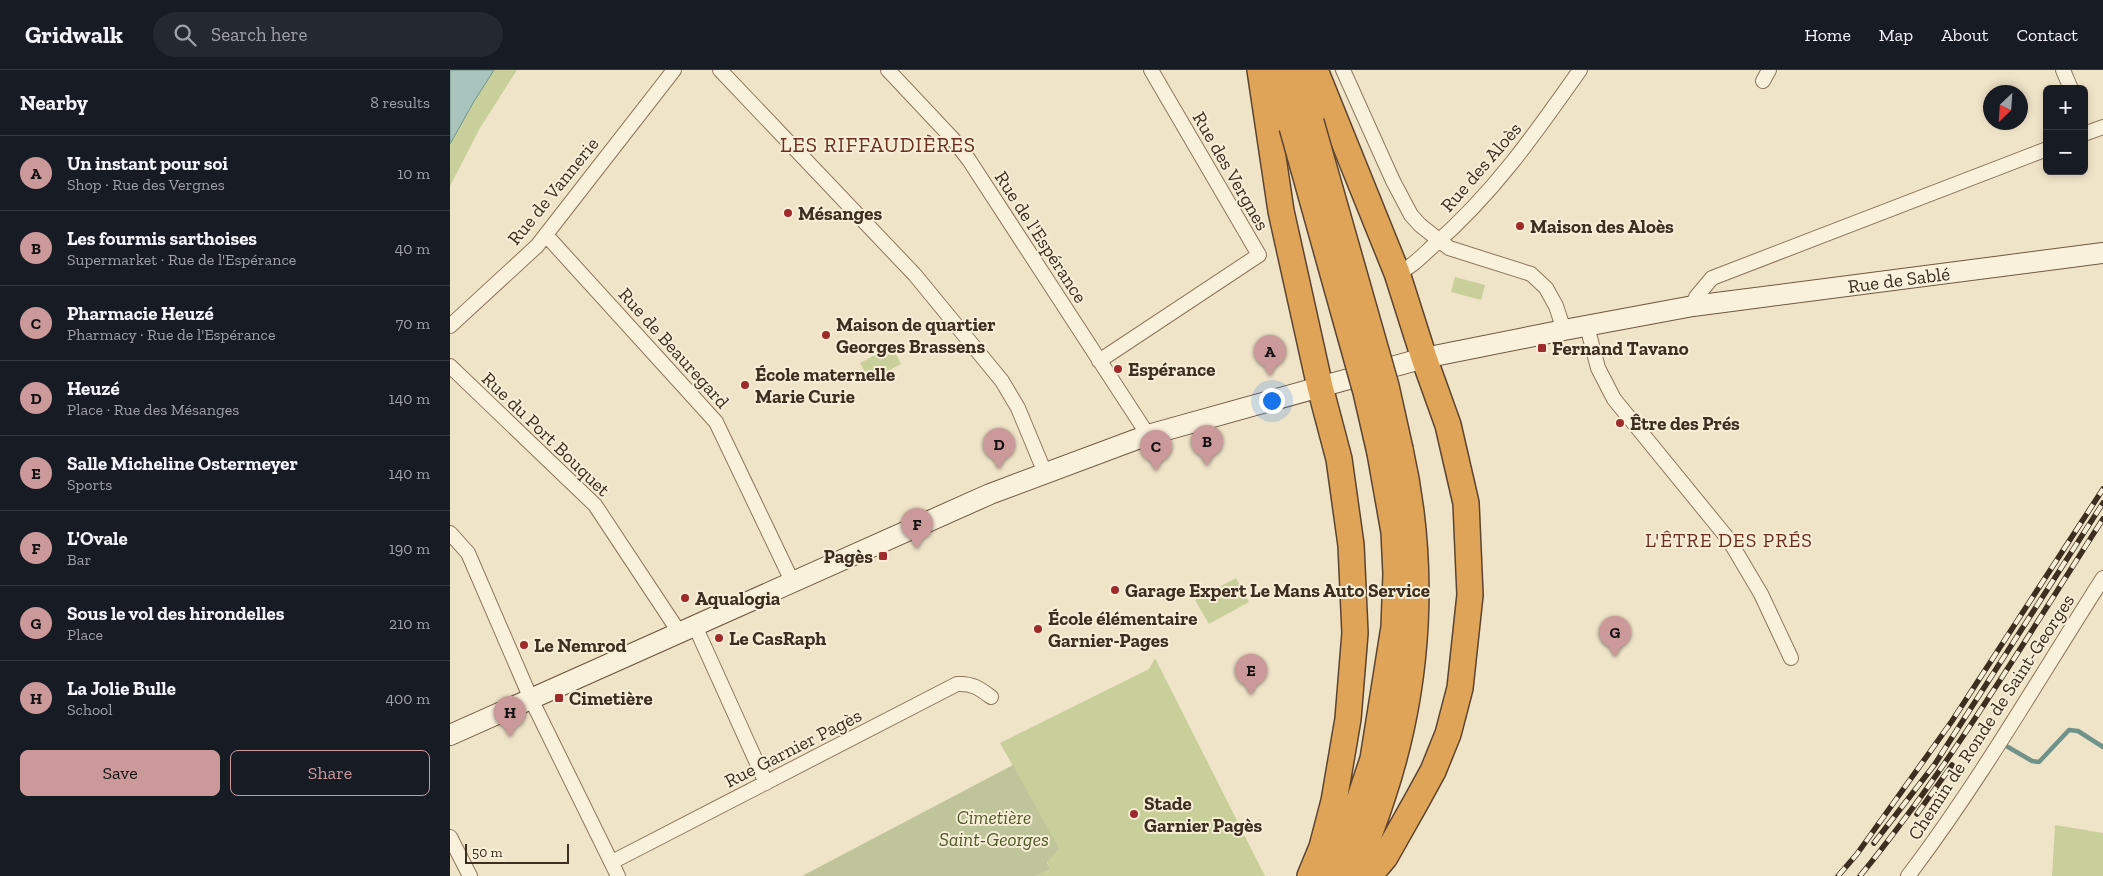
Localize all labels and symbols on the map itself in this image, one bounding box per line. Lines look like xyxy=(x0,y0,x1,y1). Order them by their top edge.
north arrow xyxy=(1983,85,2028,130)
street label: Rue des Vergnes xyxy=(1188,107,1274,235)
street label: Rue des Aloès xyxy=(1436,117,1526,217)
street label: Rue de Vannerie xyxy=(503,132,603,249)
district label: LES RIFFAUDIÈRES xyxy=(780,132,976,157)
street label: Rue de l'Espérance xyxy=(990,167,1092,307)
place label: Mésanges xyxy=(798,202,882,225)
marker: Mésanges xyxy=(782,207,794,219)
place label: Maison des Aloès xyxy=(1530,215,1674,238)
marker: Maison des Aloès xyxy=(1514,220,1526,232)
street label: Rue de Sablé xyxy=(1846,261,1951,297)
street label: Rue de Beauregard xyxy=(614,283,735,414)
place label: Maison de quartier Georges Brassens xyxy=(836,313,996,358)
marker: Maison de quartier Georges Brassens xyxy=(820,329,832,341)
pin: A xyxy=(1254,335,1286,376)
place label: Fernand Tavano xyxy=(1552,337,1689,360)
marker: Fernand Tavano xyxy=(1536,342,1548,354)
place label: Espérance xyxy=(1128,358,1215,381)
place label: École maternelle Marie Curie xyxy=(755,363,895,408)
marker: Espérance xyxy=(1112,363,1124,375)
street label: Rue du Port Bouquet xyxy=(477,367,615,501)
marker: École maternelle Marie Curie xyxy=(739,379,751,391)
your location xyxy=(1259,388,1285,414)
place label: Être des Prés xyxy=(1630,412,1740,435)
marker: Être des Prés xyxy=(1614,417,1626,429)
pin: B xyxy=(1191,425,1223,466)
pin: D xyxy=(983,428,1015,469)
pin: C xyxy=(1140,430,1172,471)
pin: F xyxy=(901,508,933,549)
district label: L'ÊTRE DES PRÉS xyxy=(1645,528,1813,552)
place label: Pagès xyxy=(823,545,873,568)
marker: Pagès xyxy=(877,550,889,562)
place label: Garage Expert Le Mans Auto Service xyxy=(1125,579,1430,602)
marker: Garage Expert Le Mans Auto Service xyxy=(1109,584,1121,596)
place label: Aqualogia xyxy=(695,587,781,610)
street label: Chemin de Ronde de Saint-Georges xyxy=(1903,590,2079,844)
marker: Aqualogia xyxy=(679,592,691,604)
place label: École élémentaire Garnier-Pages xyxy=(1048,607,1198,652)
pin: G xyxy=(1599,616,1631,657)
marker: École élémentaire Garnier-Pages xyxy=(1032,623,1044,635)
place label: Le CasRaph xyxy=(729,627,826,650)
marker: Le CasRaph xyxy=(713,632,725,644)
place label: Le Nemrod xyxy=(534,634,626,657)
marker: Le Nemrod xyxy=(518,639,530,651)
pin: E xyxy=(1235,654,1267,695)
place label: Cimetière xyxy=(569,687,653,710)
marker: Cimetière xyxy=(553,692,565,704)
pin: H xyxy=(494,696,526,737)
street label: Rue Garnier Pagès xyxy=(721,704,865,792)
place label: Stade Garnier Pagès xyxy=(1144,792,1263,837)
park label: Cimetière Saint-Georges xyxy=(939,806,1049,851)
marker: Stade Garnier Pagès xyxy=(1128,808,1140,820)
scale bar xyxy=(465,841,569,864)

